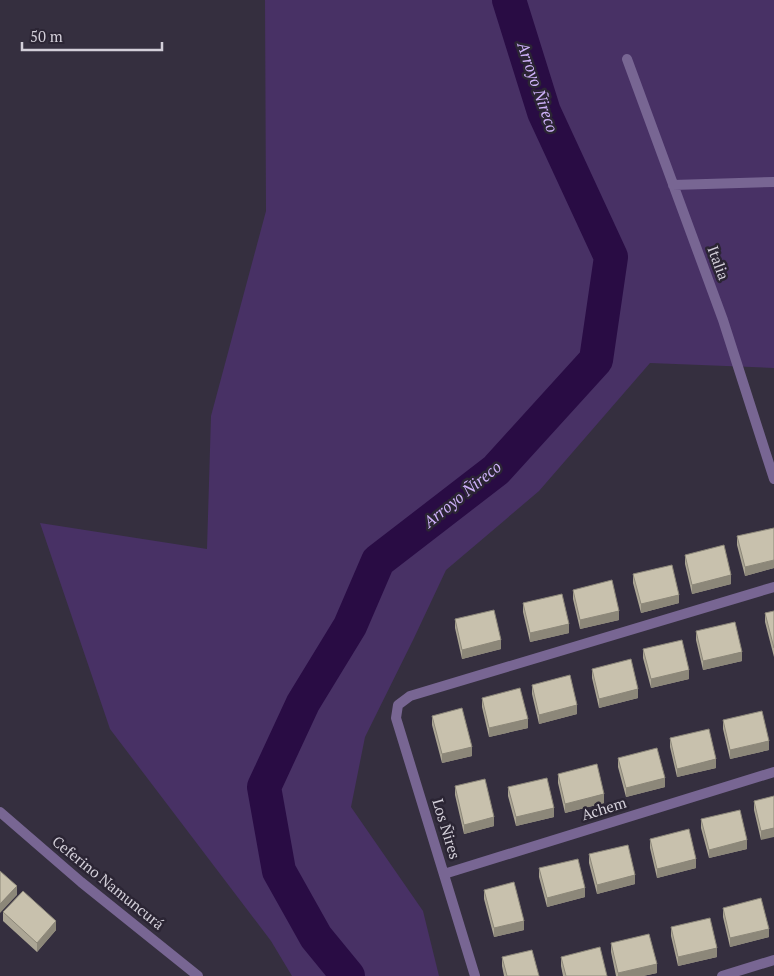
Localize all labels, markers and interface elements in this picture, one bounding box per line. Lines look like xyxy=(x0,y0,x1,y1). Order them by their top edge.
scale bar xyxy=(22,20,162,52)
text: 50 m xyxy=(30,26,63,46)
water label: Arroyo Ñireco xyxy=(512,38,564,135)
street label: Italia xyxy=(704,243,734,283)
water label: Arroyo Ñireco xyxy=(418,456,506,533)
street label: Achem xyxy=(579,792,629,824)
street label: Los Ñires xyxy=(428,796,466,861)
street label: Ceferino Namuncurá xyxy=(49,831,169,934)

